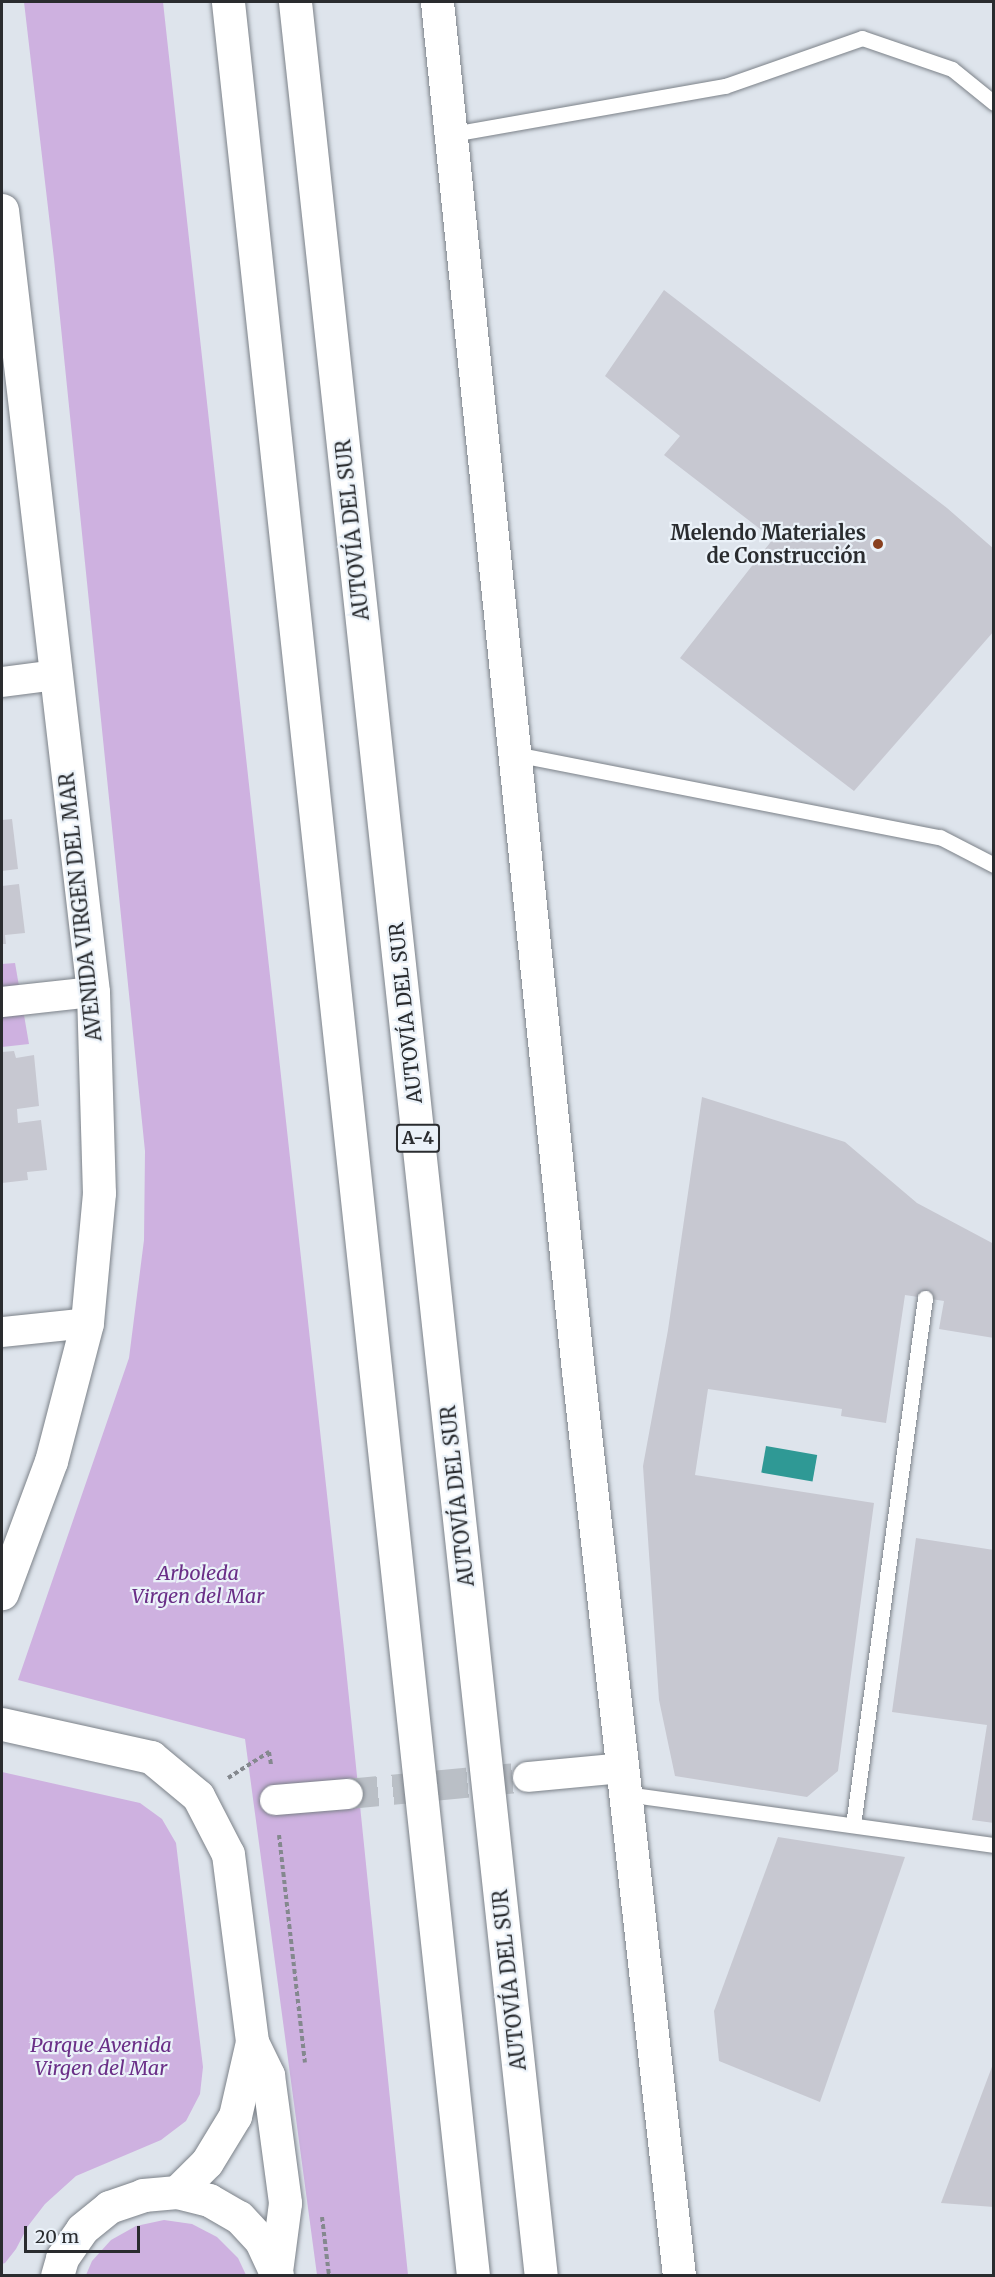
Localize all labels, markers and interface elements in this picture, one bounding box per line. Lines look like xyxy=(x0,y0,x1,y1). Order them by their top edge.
street label: AUTOVÍA DEL SUR xyxy=(331,438,373,622)
place label: Melendo Materiales de Construcción xyxy=(670,520,866,567)
marker: Melendo Materiales de Construcción xyxy=(871,537,885,551)
street label: AVENIDA VIRGEN DEL MAR xyxy=(54,771,106,1043)
street label: AUTOVÍA DEL SUR xyxy=(384,921,426,1105)
road number: A-4 xyxy=(396,1123,440,1153)
street label: AUTOVÍA DEL SUR xyxy=(436,1404,478,1588)
park label: Arboleda Virgen del Mar xyxy=(132,1561,264,1608)
street label: AUTOVÍA DEL SUR xyxy=(488,1888,530,2072)
park label: Parque Avenida Virgen del Mar xyxy=(30,2032,172,2079)
scale bar xyxy=(27,2214,142,2252)
text: 20 m xyxy=(35,2225,79,2248)

